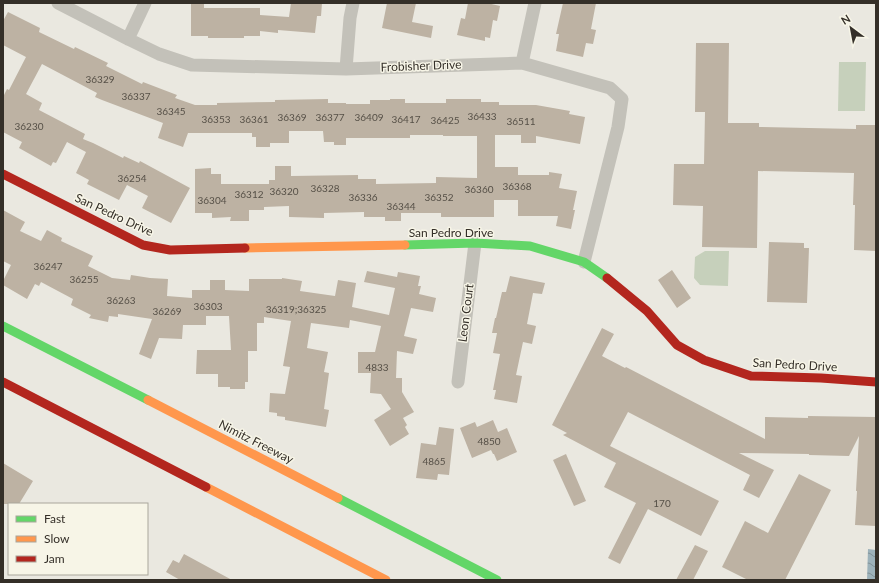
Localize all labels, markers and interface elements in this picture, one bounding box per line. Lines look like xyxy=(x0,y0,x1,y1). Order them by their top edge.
north arrow xyxy=(831,8,871,48)
text: N xyxy=(838,11,852,27)
street label: Frobisher Drive xyxy=(380,57,462,74)
house number: 36329 xyxy=(85,73,115,85)
house number: 36337 xyxy=(121,90,151,102)
house number: 36345 xyxy=(156,105,186,117)
house number: 36433 xyxy=(467,110,497,122)
house number: 36369 xyxy=(277,111,307,123)
house number: 36377 xyxy=(315,111,345,123)
house number: 36409 xyxy=(354,111,384,123)
house number: 36353 xyxy=(201,113,231,125)
house number: 36361 xyxy=(239,113,269,125)
house number: 36417 xyxy=(391,113,421,125)
house number: 36425 xyxy=(430,114,460,126)
house number: 36511 xyxy=(506,115,536,127)
house number: 36230 xyxy=(14,120,44,132)
house number: 36254 xyxy=(117,172,147,184)
house number: 36368 xyxy=(502,180,532,192)
house number: 36328 xyxy=(310,182,340,194)
house number: 36360 xyxy=(464,183,494,195)
house number: 36320 xyxy=(269,185,299,197)
house number: 36312 xyxy=(234,188,264,200)
street label: San Pedro Drive xyxy=(73,190,156,239)
house number: 36336 xyxy=(348,191,378,203)
house number: 36352 xyxy=(424,191,454,203)
house number: 36304 xyxy=(197,194,227,206)
house number: 36344 xyxy=(386,200,416,212)
street label: San Pedro Drive xyxy=(409,225,493,240)
house number: 36247 xyxy=(33,260,63,272)
house number: 36255 xyxy=(69,273,99,285)
street label: Leon Court xyxy=(454,282,477,343)
house number: 36263 xyxy=(106,294,136,306)
house number: 36303 xyxy=(193,300,223,312)
house number: 36319;36325 xyxy=(266,303,327,315)
house number: 36269 xyxy=(152,305,182,317)
street label: San Pedro Drive xyxy=(752,355,838,374)
house number: 4833 xyxy=(365,361,389,373)
street label: Nimitz Freeway xyxy=(216,416,297,467)
house number: 4850 xyxy=(477,435,501,447)
house number: 4865 xyxy=(422,455,446,467)
house number: 170 xyxy=(653,497,671,509)
legend xyxy=(8,503,148,575)
text: Fast xyxy=(44,511,66,526)
text: Slow xyxy=(44,531,70,546)
text: Jam xyxy=(44,551,65,566)

